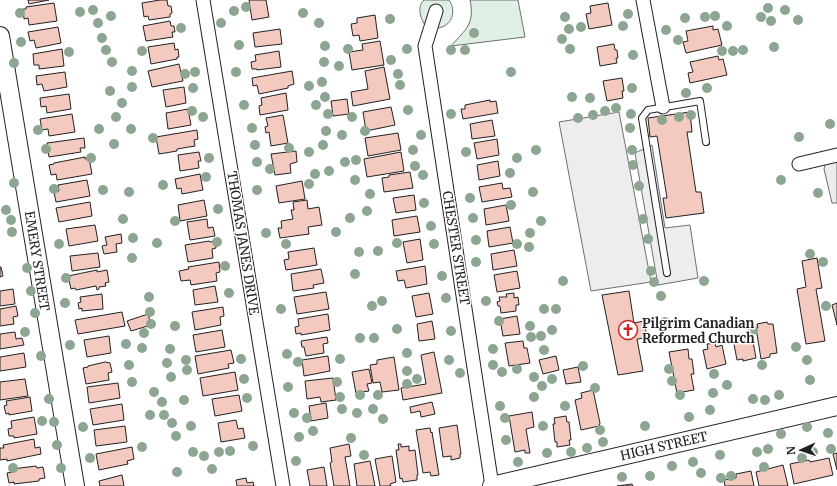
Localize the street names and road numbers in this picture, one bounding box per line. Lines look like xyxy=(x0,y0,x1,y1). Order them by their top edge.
street label: THOMAS JANES DRIVE xyxy=(223,170,263,317)
street label: CHESTER STREET xyxy=(439,190,473,306)
street label: EMERY STREET xyxy=(21,210,53,312)
street label: HIGH STREET xyxy=(619,428,709,464)

